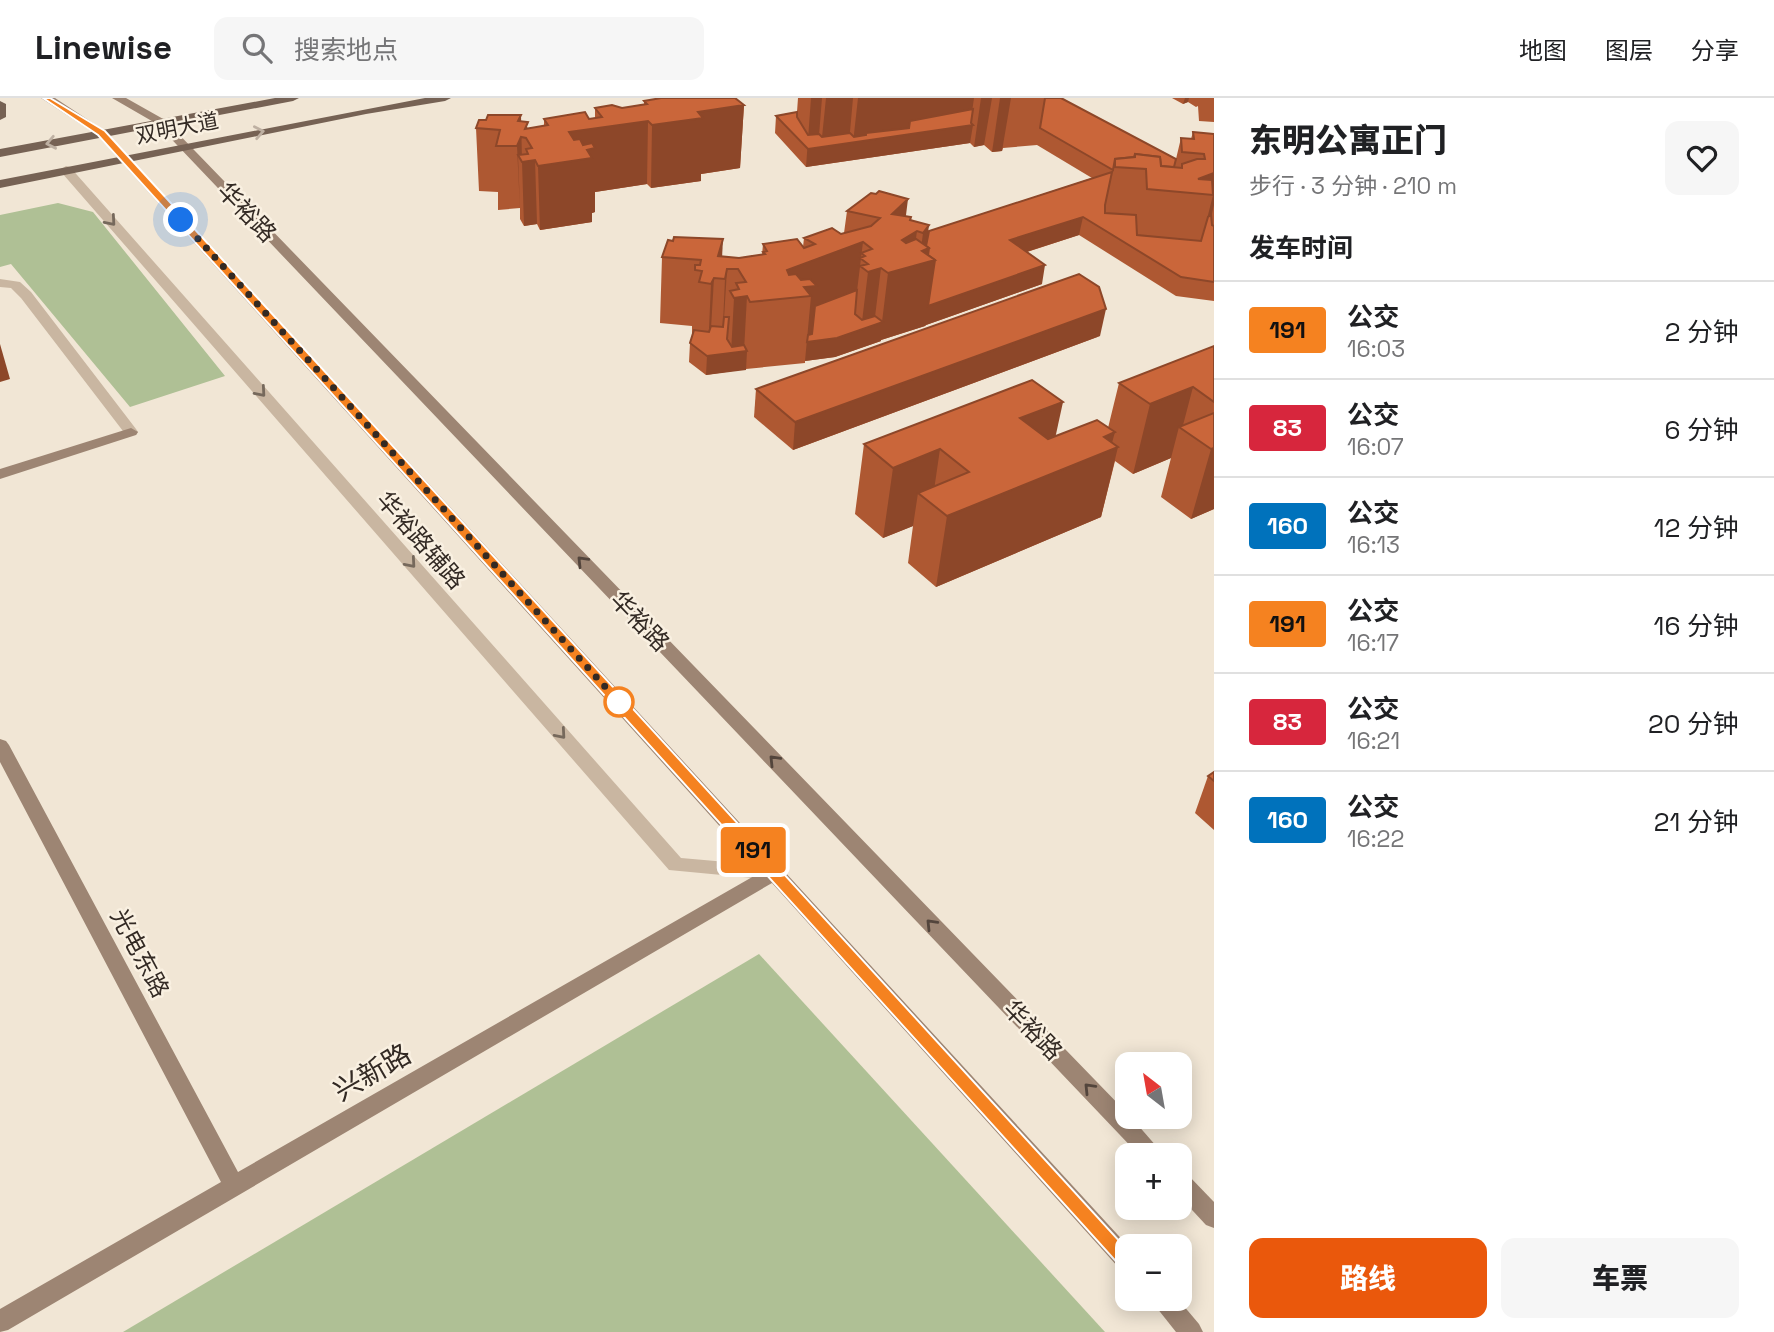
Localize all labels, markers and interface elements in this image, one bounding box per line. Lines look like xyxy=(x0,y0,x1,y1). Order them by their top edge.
search box xyxy=(214,17,704,80)
text: Linewise xyxy=(35,27,172,69)
icon: search xyxy=(238,29,276,67)
text: 搜索地点 xyxy=(294,33,398,67)
text: 地图 xyxy=(1519,35,1567,66)
text: 图层 xyxy=(1605,35,1653,66)
text: 分享 xyxy=(1691,35,1739,66)
street label: 双明大道 xyxy=(133,107,221,149)
text: 东明公寓正门 xyxy=(1249,120,1447,162)
button: heart xyxy=(1665,121,1739,195)
one-way arrow xyxy=(253,125,265,140)
one-way arrow xyxy=(45,134,57,149)
text: 步行 · 3 分钟 · 210 m xyxy=(1249,171,1457,201)
street label: 华裕路 xyxy=(211,175,283,249)
your location xyxy=(163,202,198,237)
one-way arrow xyxy=(103,213,115,226)
text: 发车时间 xyxy=(1249,231,1353,265)
text: 公交 xyxy=(1347,300,1399,334)
text: 191 xyxy=(1269,314,1306,345)
text: 2 分钟 xyxy=(1665,315,1739,349)
text: 16:03 xyxy=(1347,334,1405,364)
one-way arrow xyxy=(253,384,265,397)
text: 公交 xyxy=(1347,398,1399,432)
text: 83 xyxy=(1273,412,1302,443)
text: 6 分钟 xyxy=(1664,413,1739,447)
text: 16:07 xyxy=(1347,432,1404,462)
street label: 华裕路辅路 xyxy=(370,485,472,595)
text: 公交 xyxy=(1347,496,1399,530)
text: 160 xyxy=(1267,510,1308,541)
text: 12 分钟 xyxy=(1654,511,1739,545)
text: 16:13 xyxy=(1347,530,1400,560)
one-way arrow xyxy=(403,555,415,568)
one-way arrow xyxy=(577,556,590,569)
street label: 华裕路 xyxy=(604,584,676,658)
text: 公交 xyxy=(1347,594,1399,628)
text: 191 xyxy=(1269,608,1306,639)
text: 16 分钟 xyxy=(1654,609,1739,643)
text: 16:17 xyxy=(1347,628,1399,658)
unlabelled marker xyxy=(604,687,634,717)
text: 公交 xyxy=(1347,692,1399,726)
text: 83 xyxy=(1273,706,1302,737)
text: 20 分钟 xyxy=(1648,707,1739,741)
one-way arrow xyxy=(553,726,565,739)
text: 16:21 xyxy=(1347,726,1400,756)
one-way arrow xyxy=(769,755,782,768)
text: 公交 xyxy=(1347,790,1399,824)
text: 160 xyxy=(1267,804,1308,835)
text: 21 分钟 xyxy=(1654,805,1739,839)
text: 16:22 xyxy=(1347,824,1404,854)
line badge: 191 xyxy=(713,827,793,873)
text: 191 xyxy=(735,834,771,865)
street label: 光电东路 xyxy=(104,903,176,1003)
one-way arrow xyxy=(927,919,940,932)
street label: 华裕路 xyxy=(997,993,1069,1067)
street label: 兴新路 xyxy=(327,1035,417,1109)
north arrow xyxy=(1115,1052,1192,1129)
map controls xyxy=(1115,1052,1192,1311)
one-way arrow xyxy=(1085,1083,1098,1096)
button: + xyxy=(1115,1143,1192,1220)
button: − xyxy=(1115,1234,1192,1311)
button: 路线 xyxy=(1249,1238,1487,1318)
button: 车票 xyxy=(1501,1238,1739,1318)

